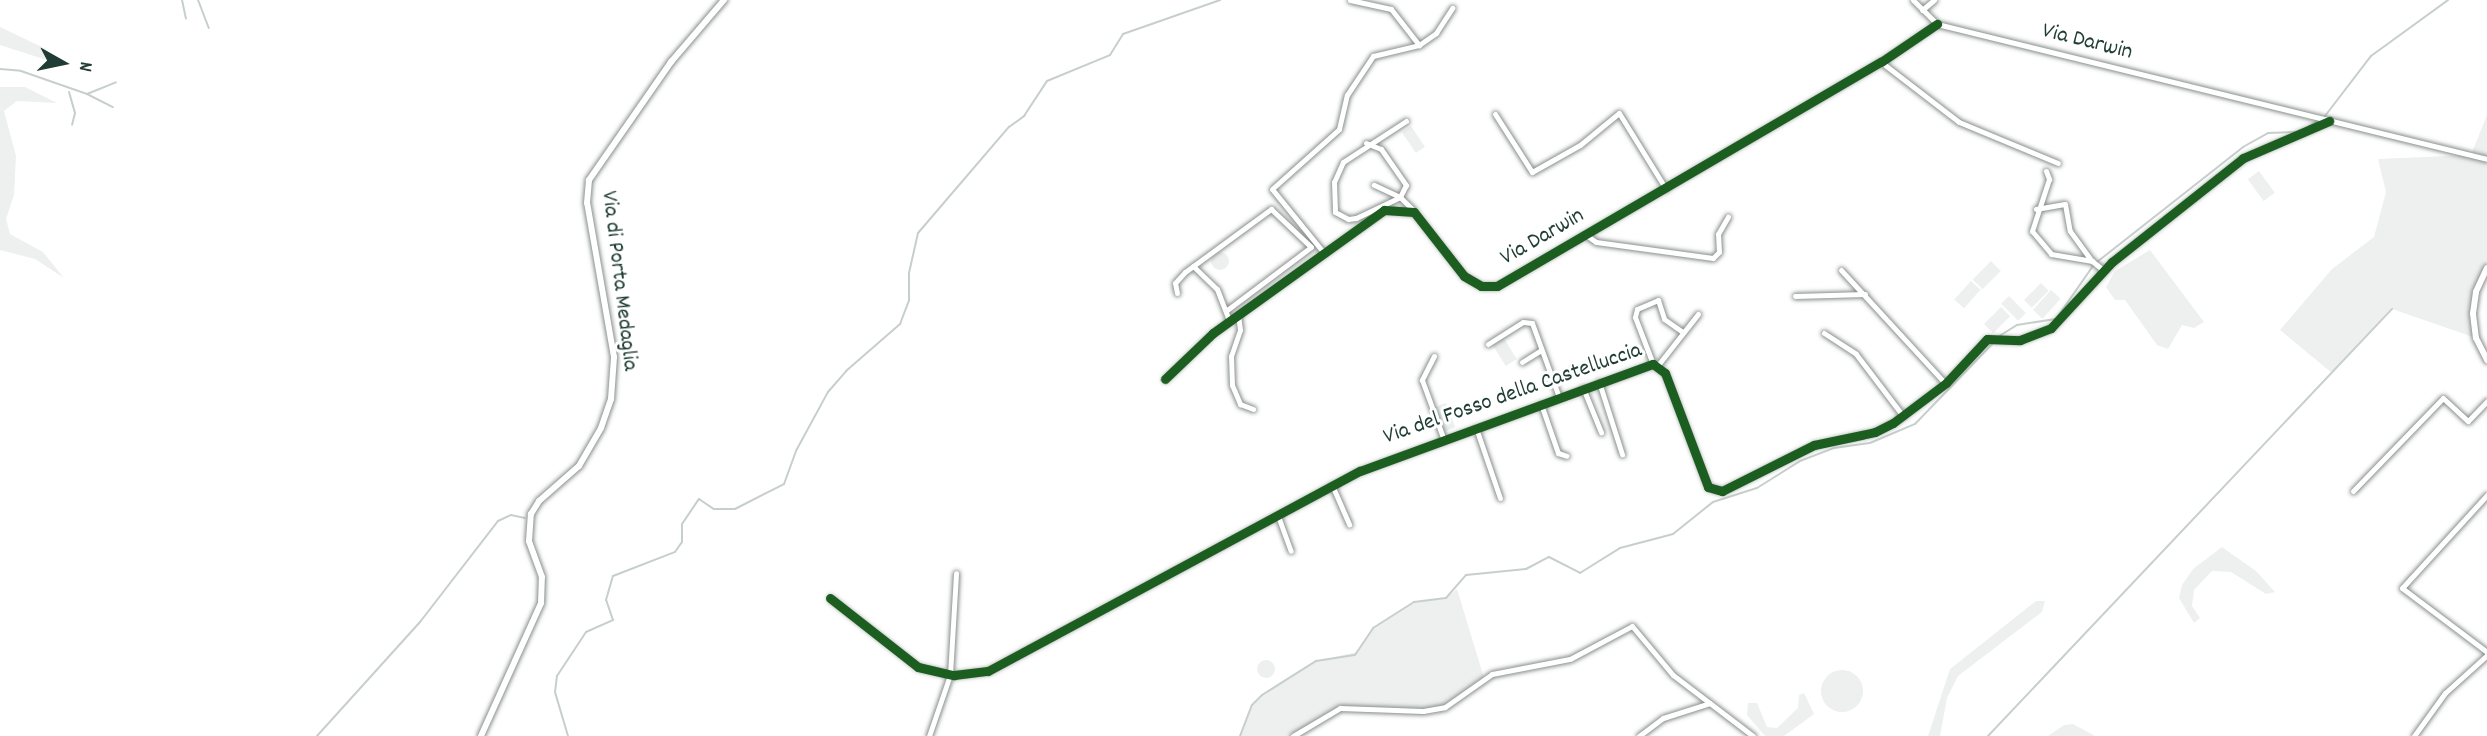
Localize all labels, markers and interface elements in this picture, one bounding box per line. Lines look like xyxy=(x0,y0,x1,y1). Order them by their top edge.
street label: Via Darwin xyxy=(2039,18,2135,68)
north arrow xyxy=(28,28,98,98)
text: N xyxy=(70,60,98,73)
street label: Via di Porta Medaglia xyxy=(593,189,643,373)
street label: Via Darwin xyxy=(1496,203,1590,273)
street label: Via del Fosso della Castelluccia xyxy=(1380,338,1646,452)

